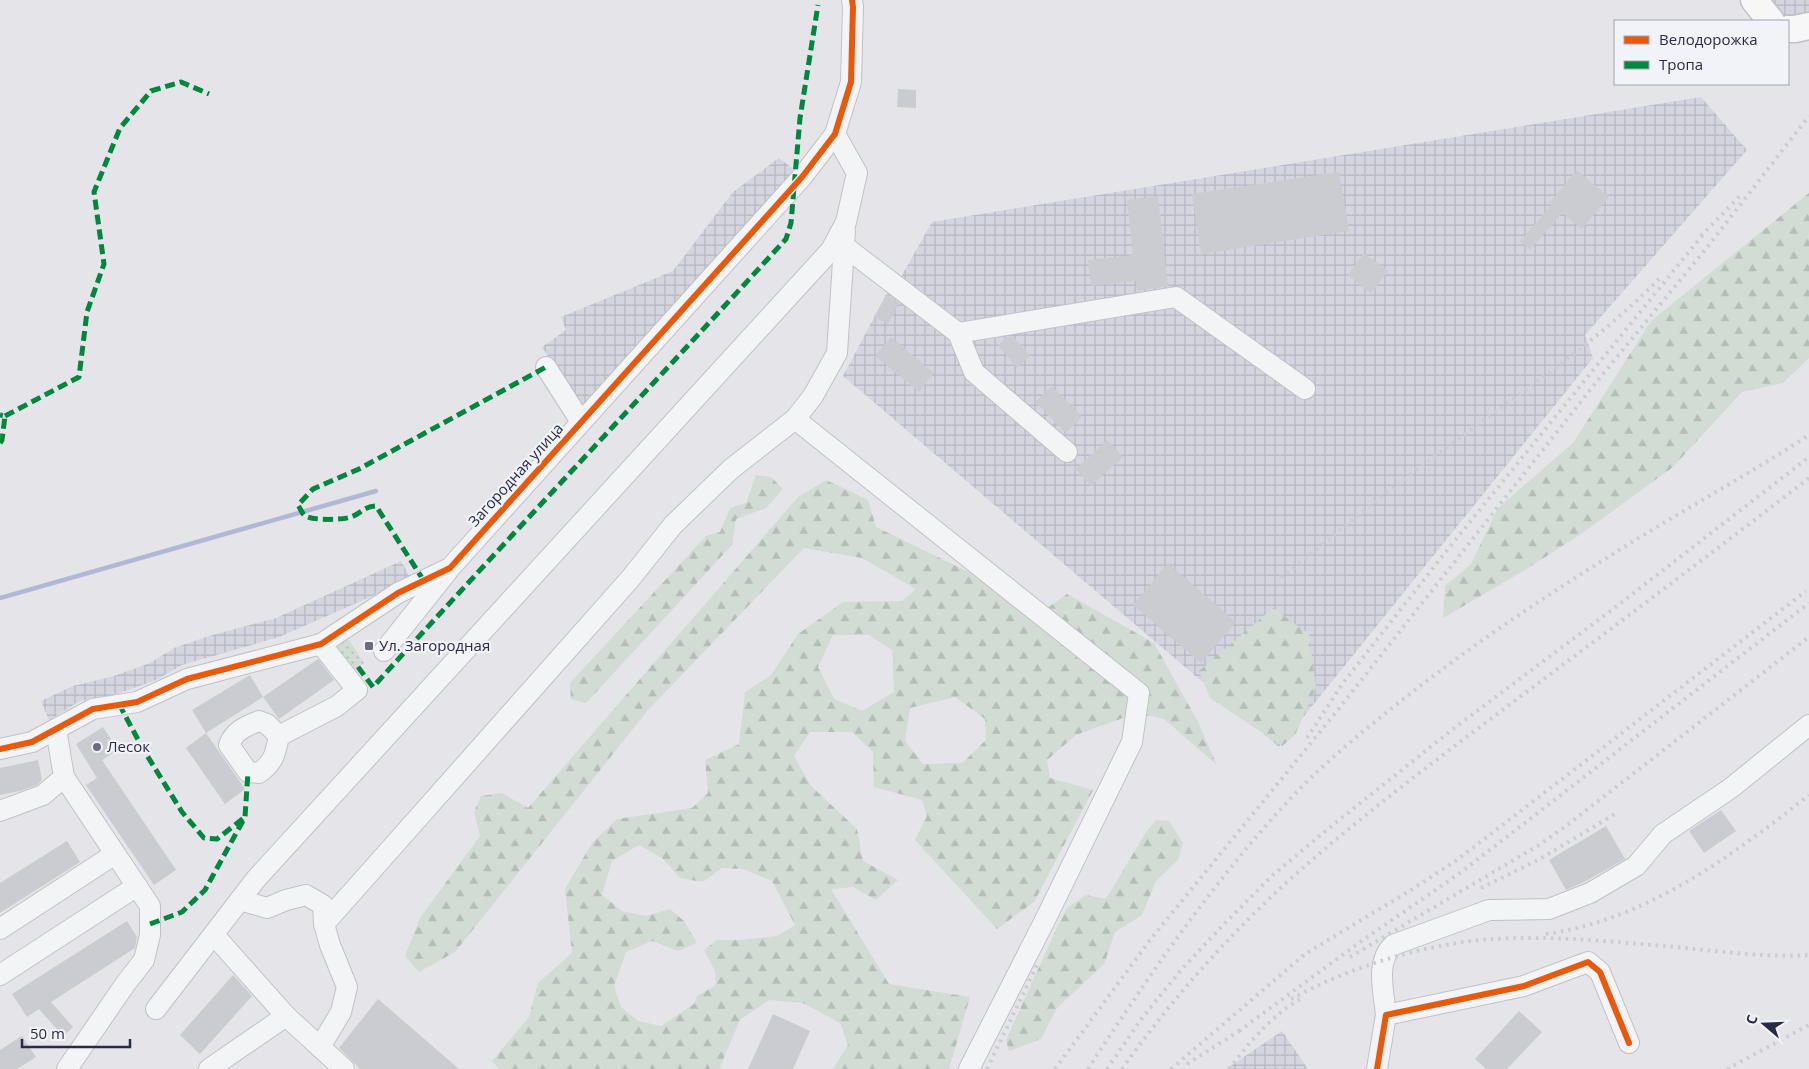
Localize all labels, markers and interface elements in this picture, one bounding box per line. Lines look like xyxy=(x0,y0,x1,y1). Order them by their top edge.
legend xyxy=(1614,20,1789,85)
text: Велодорожка xyxy=(1659,29,1758,49)
text: Тропа xyxy=(1659,54,1703,74)
street label: Загородная улица xyxy=(463,418,567,530)
place label: Ул. Загородная xyxy=(379,635,490,655)
marker: Ул. Загородная xyxy=(363,640,375,652)
place label: Лесок xyxy=(107,736,150,756)
marker: Лесок xyxy=(91,741,103,753)
north arrow xyxy=(1739,999,1789,1049)
text: С xyxy=(1741,1012,1762,1027)
scale bar xyxy=(22,1016,130,1048)
text: 50 m xyxy=(30,1023,65,1043)

